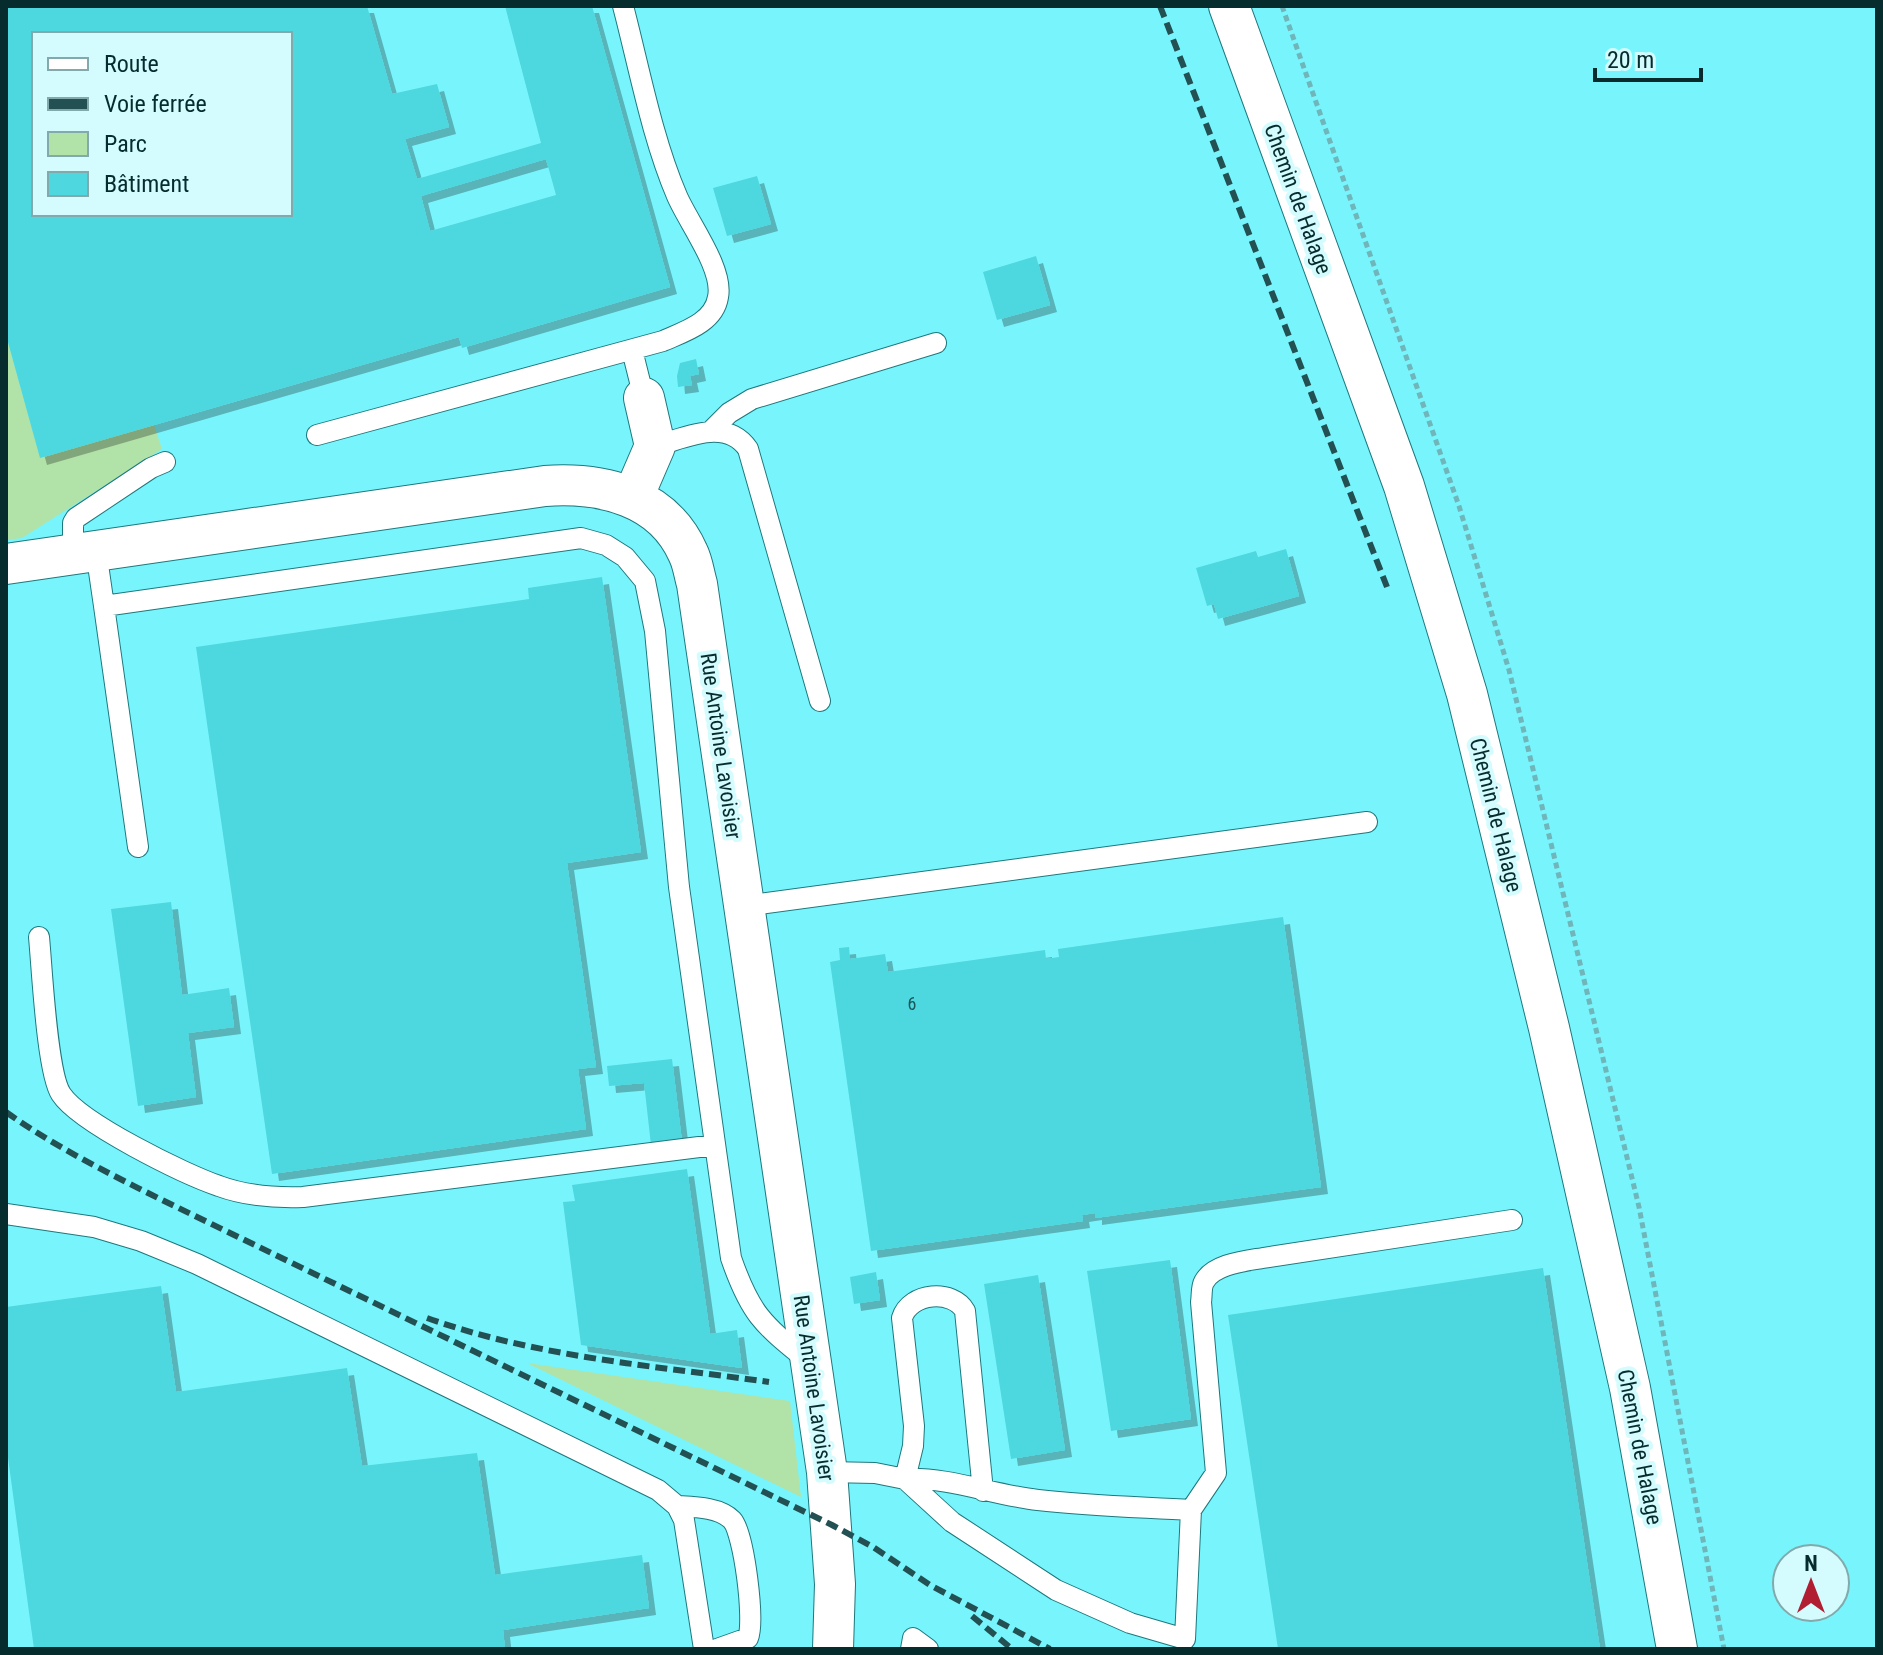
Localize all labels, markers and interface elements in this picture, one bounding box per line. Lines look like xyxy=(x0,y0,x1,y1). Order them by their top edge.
legend xyxy=(32,32,292,216)
scale bar xyxy=(1595,32,1701,82)
text: 20 m xyxy=(1607,46,1654,74)
text: Route xyxy=(104,50,159,78)
text: Voie ferrée xyxy=(104,90,207,118)
street label: Chemin de Halage xyxy=(1259,121,1337,277)
text: Parc xyxy=(104,130,147,158)
text: Bâtiment xyxy=(104,170,189,198)
street label: Rue Antoine Lavoisier xyxy=(696,651,746,841)
street label: Chemin de Halage xyxy=(1465,735,1527,895)
house number: 6 xyxy=(908,993,916,1014)
street label: Rue Antoine Lavoisier xyxy=(789,1293,839,1483)
street label: Chemin de Halage xyxy=(1613,1367,1667,1527)
north arrow xyxy=(1771,1543,1851,1623)
text: N xyxy=(1804,1551,1818,1576)

